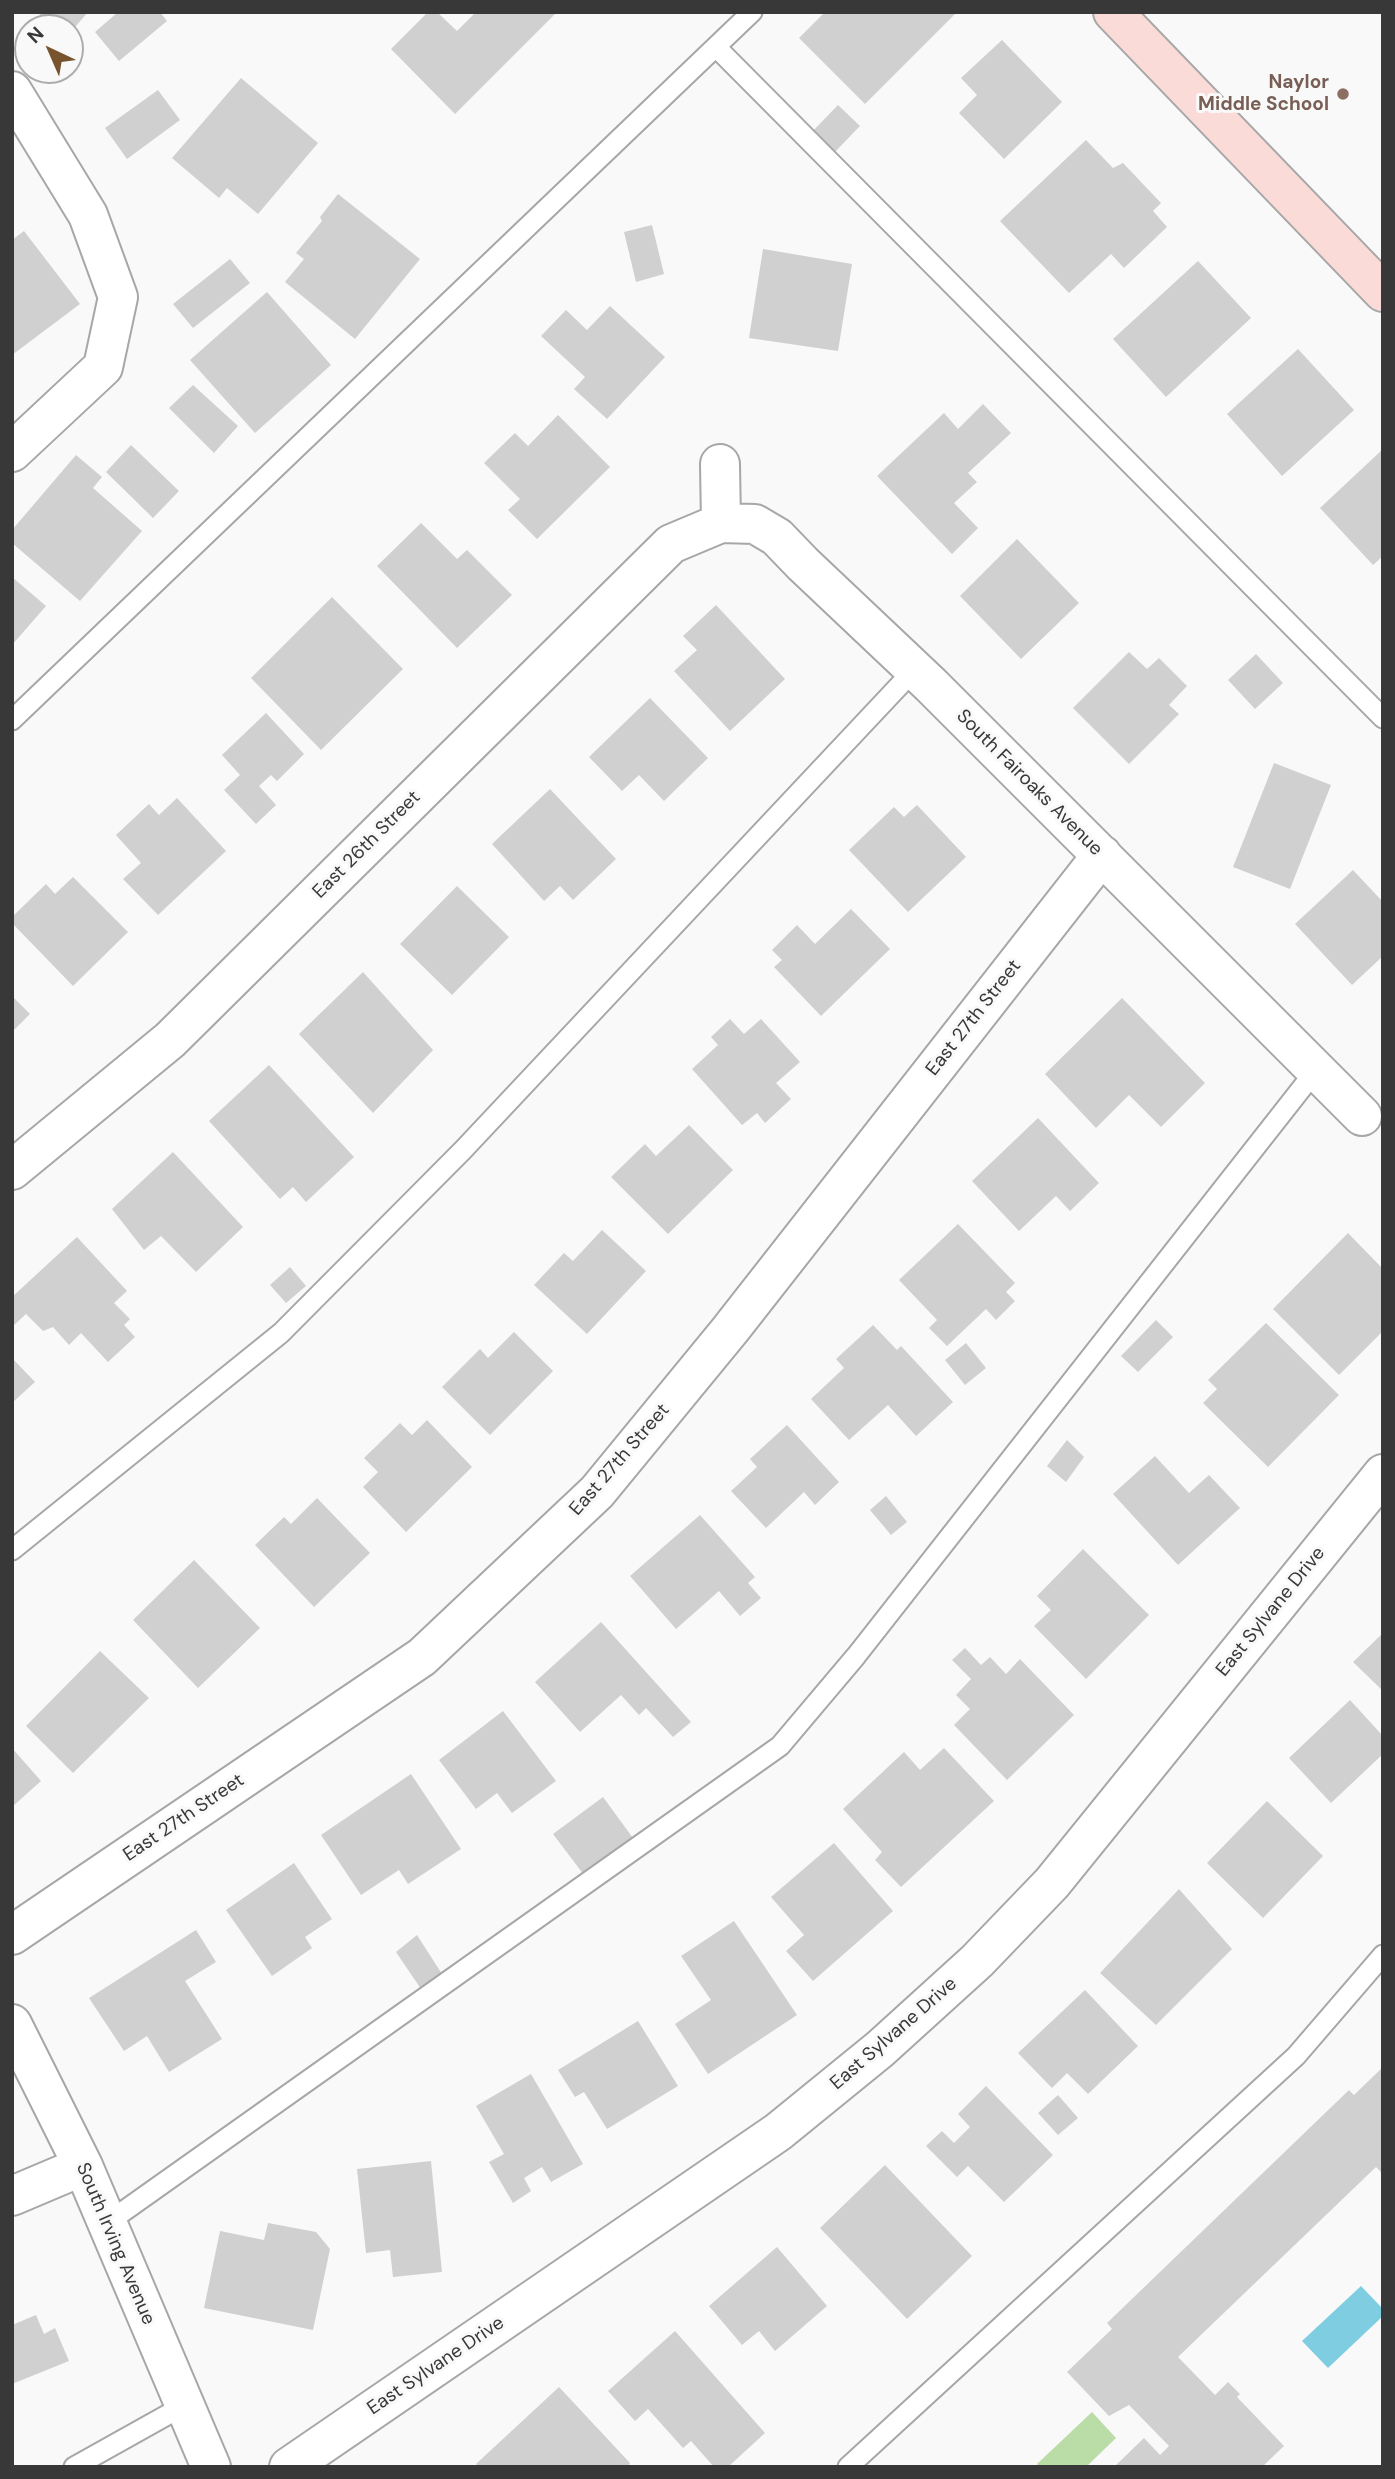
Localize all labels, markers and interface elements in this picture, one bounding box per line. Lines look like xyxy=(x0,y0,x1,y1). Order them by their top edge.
north arrow xyxy=(14,14,84,84)
text: N xyxy=(22,21,49,49)
place label: Naylor Middle School xyxy=(1198,72,1329,116)
marker: Naylor Middle School xyxy=(1335,86,1351,102)
street label: South Fairoaks Avenue xyxy=(951,705,1107,861)
street label: East 26th Street xyxy=(308,786,426,904)
street label: East 27th Street xyxy=(922,956,1026,1080)
street label: East 27th Street xyxy=(565,1399,675,1521)
street label: East Sylvane Drive xyxy=(1212,1543,1330,1681)
street label: East 27th Street xyxy=(119,1769,249,1867)
street label: East Sylvane Drive xyxy=(826,1973,962,2095)
street label: South Irving Avenue xyxy=(71,2160,159,2328)
street label: East Sylvane Drive xyxy=(363,2312,509,2420)

